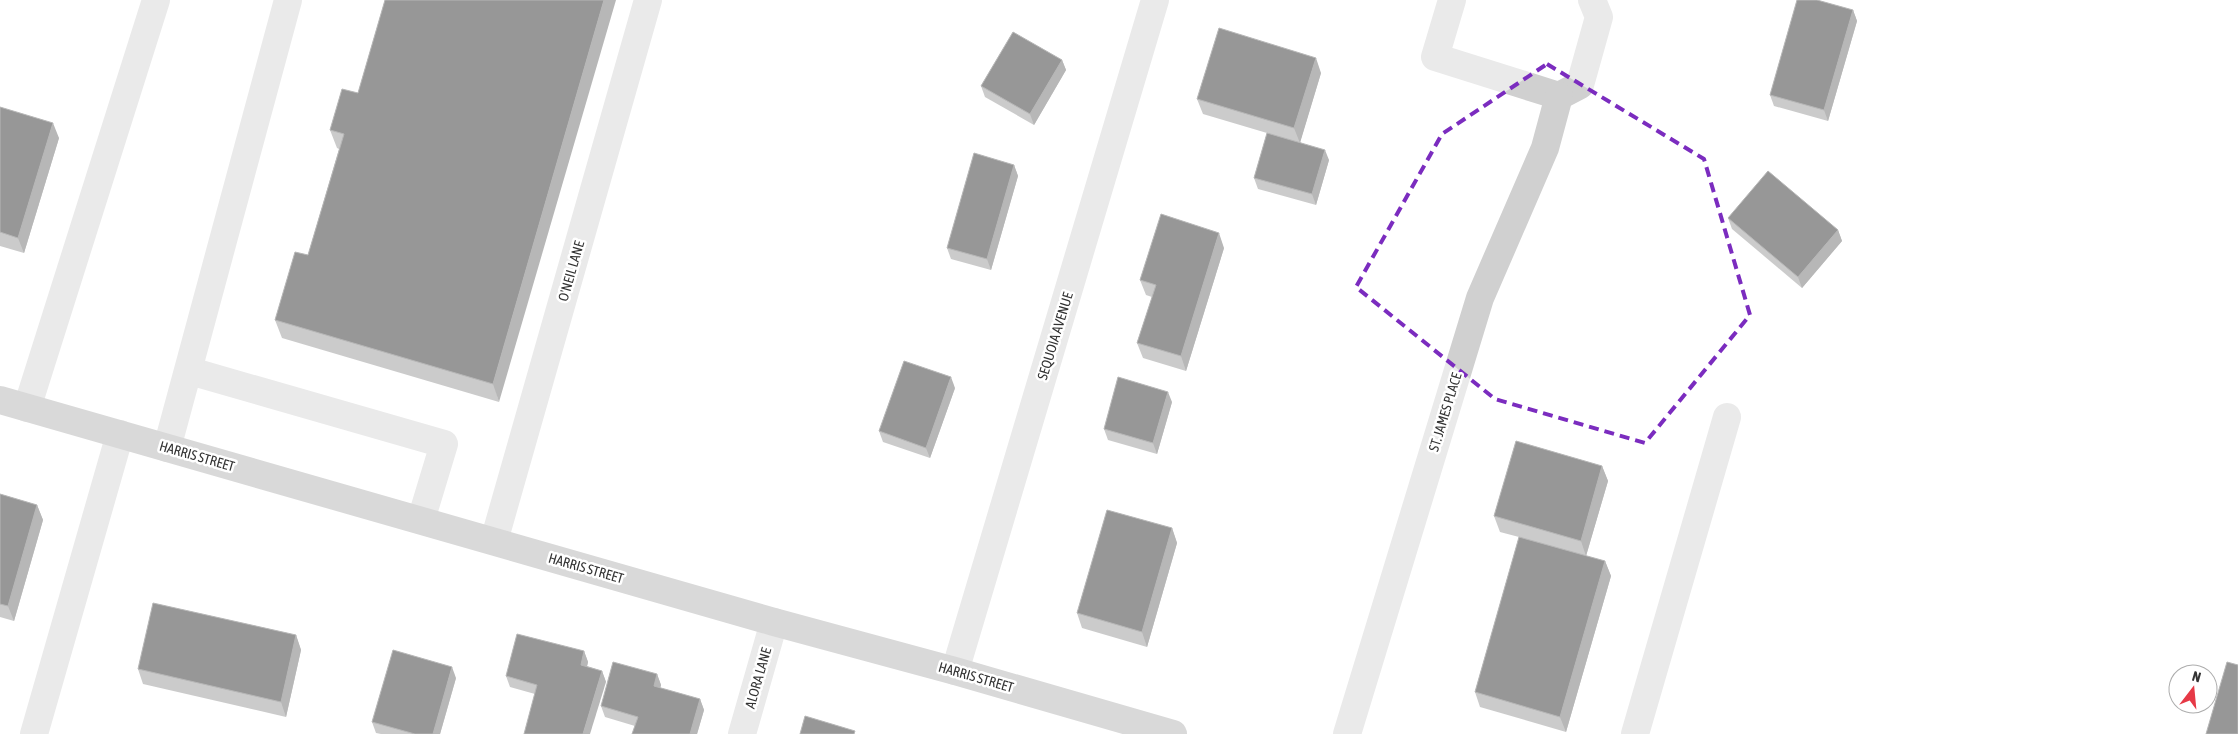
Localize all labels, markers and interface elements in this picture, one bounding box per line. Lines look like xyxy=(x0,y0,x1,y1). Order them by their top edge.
street label: O'NEIL LANE xyxy=(555,239,587,303)
street label: SEQUOIA AVENUE xyxy=(1034,290,1076,382)
street label: ST. JAMES PLACE xyxy=(1425,371,1465,453)
street label: HARRIS STREET xyxy=(158,438,236,474)
street label: HARRIS STREET xyxy=(547,550,625,586)
street label: ALORA LANE xyxy=(742,646,774,710)
street label: HARRIS STREET xyxy=(937,659,1015,695)
north arrow xyxy=(2168,664,2218,714)
text: N xyxy=(2190,668,2203,685)

